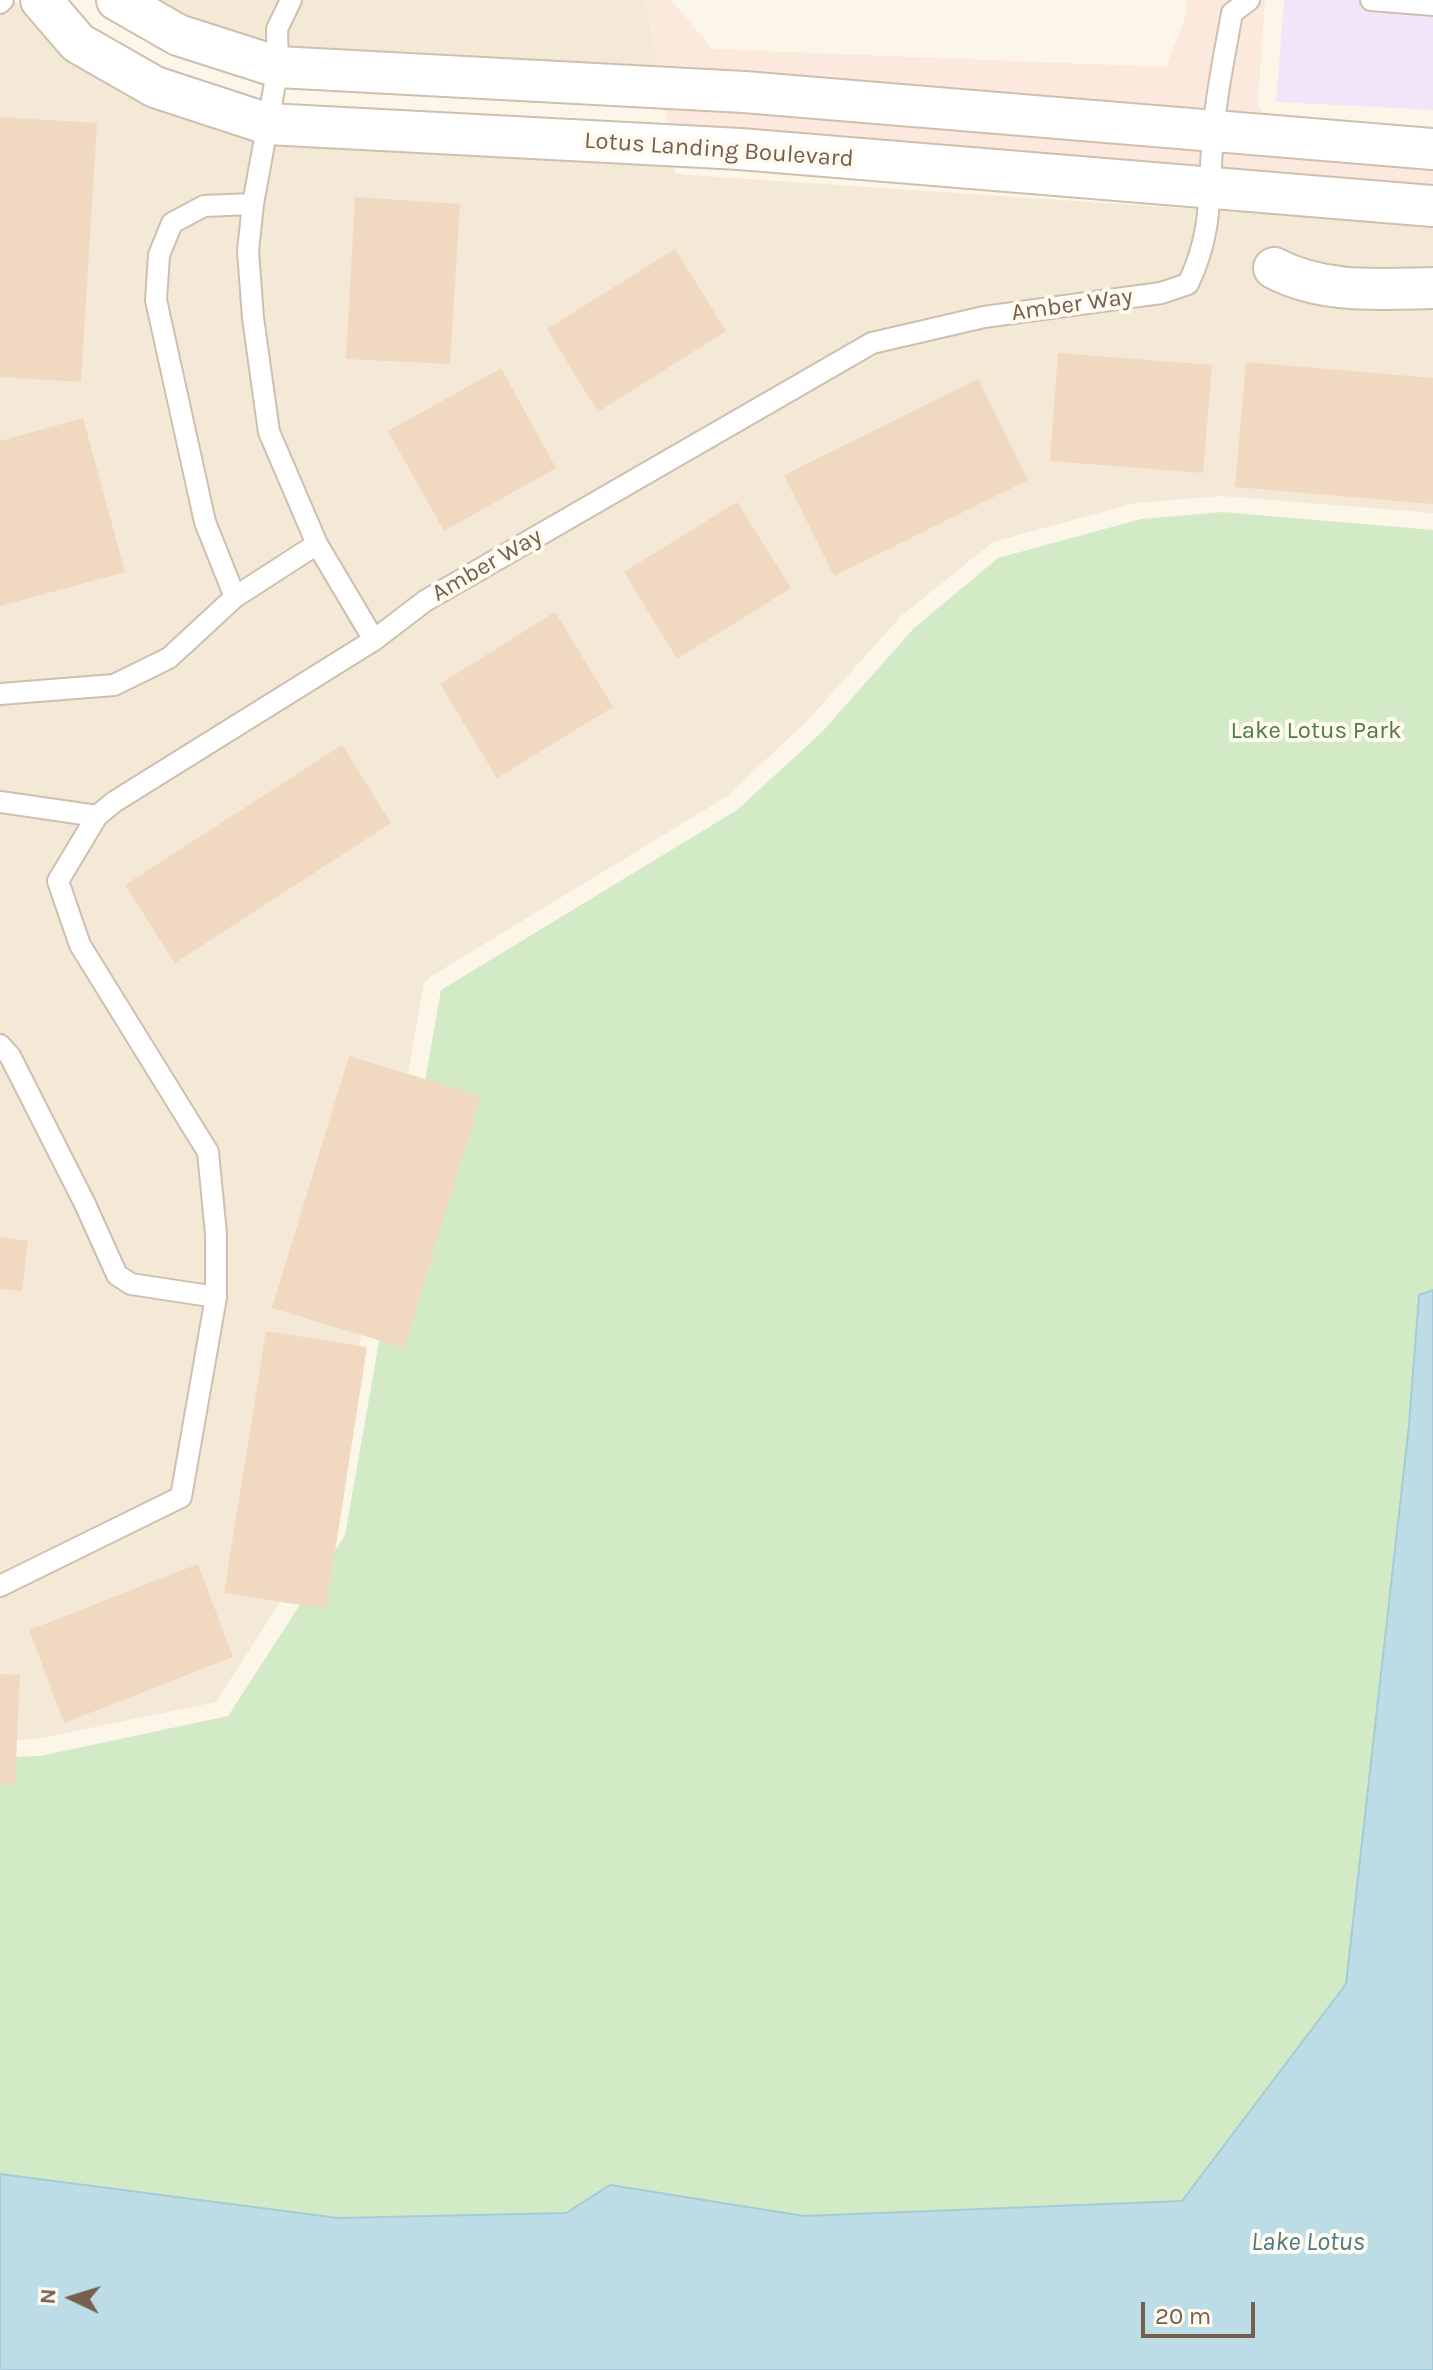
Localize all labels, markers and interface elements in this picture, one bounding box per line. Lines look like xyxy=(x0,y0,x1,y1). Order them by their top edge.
street label: Lotus Landing Boulevard xyxy=(583,126,855,174)
street label: Amber Way xyxy=(1009,282,1135,328)
street label: Amber Way xyxy=(427,522,547,608)
park label: Lake Lotus Park xyxy=(1231,717,1401,745)
water label: Lake Lotus xyxy=(1251,2227,1365,2259)
north arrow xyxy=(32,2258,112,2338)
scale bar xyxy=(1145,2286,1259,2336)
text: N xyxy=(35,2288,62,2305)
text: 20 m xyxy=(1155,2302,1211,2330)

